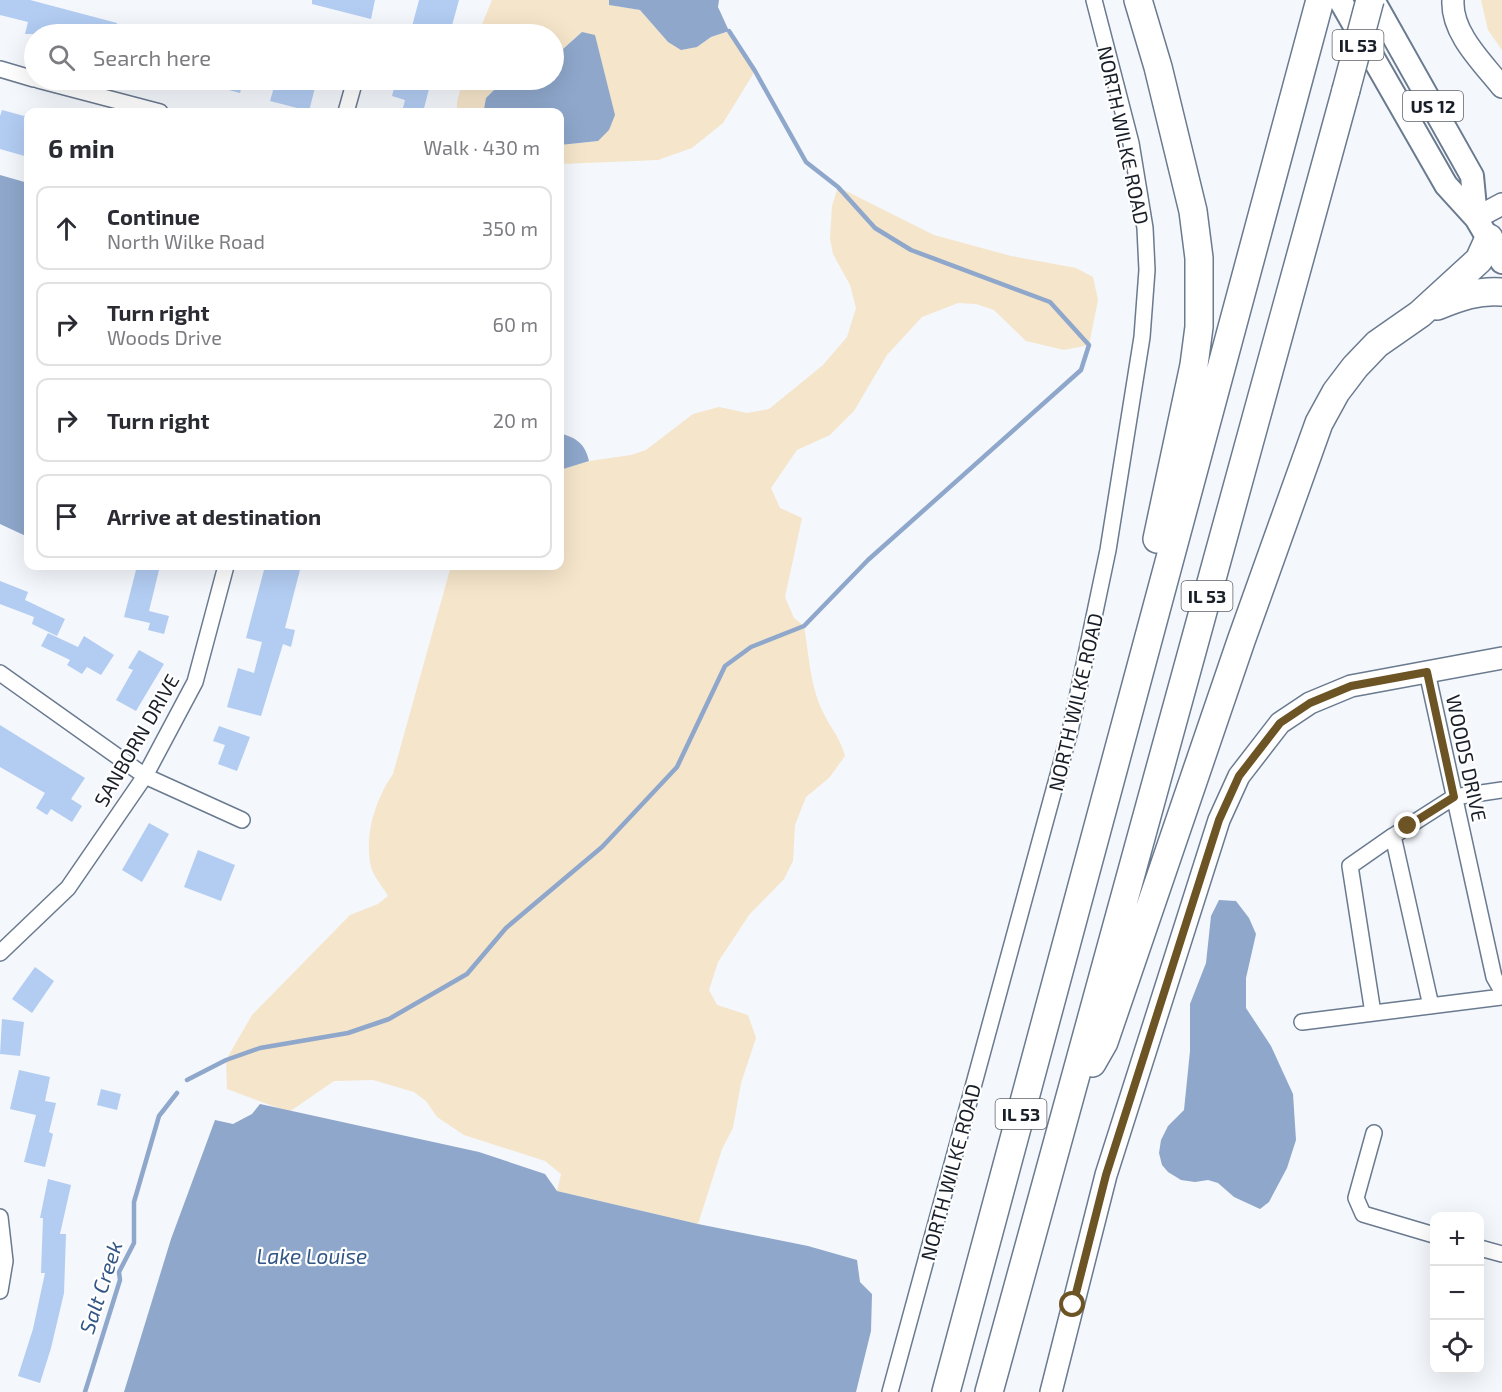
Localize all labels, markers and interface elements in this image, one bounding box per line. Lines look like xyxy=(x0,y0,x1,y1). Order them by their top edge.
search box xyxy=(24,24,564,90)
road number: IL 53 xyxy=(1332,30,1384,60)
icon: search xyxy=(45,41,78,74)
text: Search here xyxy=(93,44,211,70)
street label: NORTH WILKE ROAD xyxy=(1093,44,1155,226)
road number: US 12 xyxy=(1403,91,1463,121)
text: 6 min xyxy=(48,132,115,163)
text: Walk · 430 m xyxy=(423,135,540,159)
text: Continue xyxy=(107,203,200,229)
icon: ahead xyxy=(50,212,83,245)
text: 350 m xyxy=(482,216,538,240)
text: North Wilke Road xyxy=(107,229,265,253)
text: Turn right xyxy=(107,299,209,325)
icon: right xyxy=(50,308,83,341)
text: 60 m xyxy=(493,312,538,336)
text: Woods Drive xyxy=(107,325,222,349)
icon: right xyxy=(50,404,83,437)
text: Turn right xyxy=(107,407,209,433)
text: 20 m xyxy=(493,408,538,432)
icon: arrive xyxy=(50,500,83,533)
text: Arrive at destination xyxy=(107,503,321,529)
road number: IL 53 xyxy=(1182,581,1232,611)
street label: NORTH WILKE ROAD xyxy=(1043,611,1107,793)
street label: SANBORN DRIVE xyxy=(88,670,184,810)
street label: WOODS DRIVE xyxy=(1442,692,1492,824)
route end xyxy=(1394,812,1420,838)
street label: NORTH WILKE ROAD xyxy=(915,1081,985,1263)
road number: IL 53 xyxy=(996,1099,1046,1129)
map controls xyxy=(1430,1212,1484,1374)
button: + xyxy=(1430,1212,1484,1266)
water label: Salt Creek xyxy=(73,1237,127,1336)
water label: Lake Louise xyxy=(257,1243,367,1268)
button: − xyxy=(1430,1266,1484,1320)
route start xyxy=(1059,1291,1085,1317)
button: locate xyxy=(1430,1320,1484,1374)

